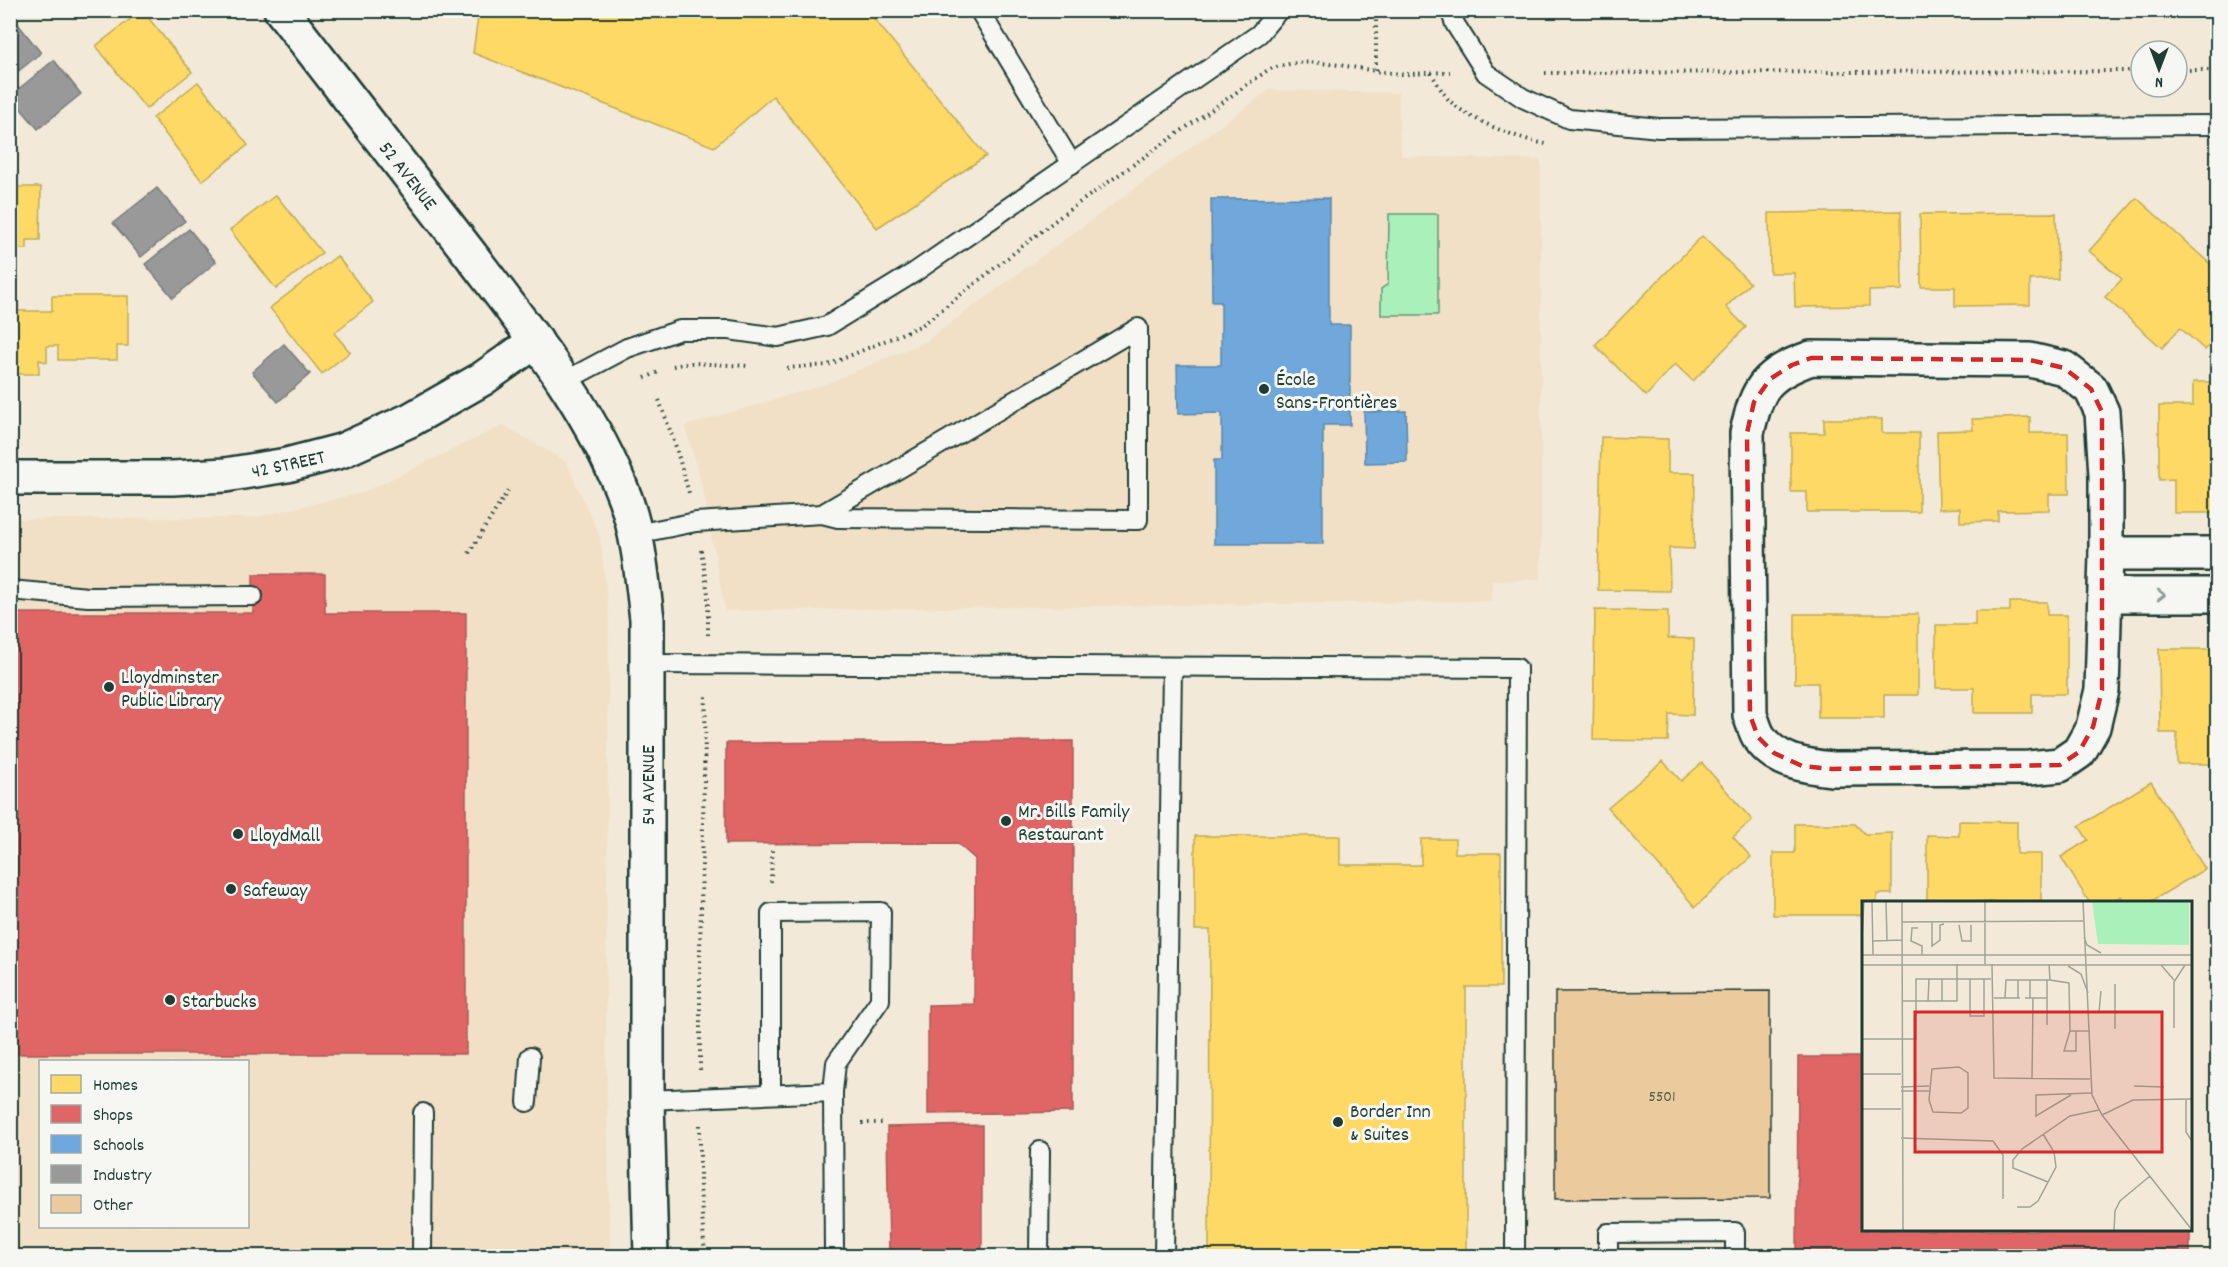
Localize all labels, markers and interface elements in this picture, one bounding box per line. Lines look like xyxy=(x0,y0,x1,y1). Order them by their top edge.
north arrow xyxy=(2129,39,2189,99)
text: N xyxy=(2155,70,2163,93)
street label: 52 AVENUE xyxy=(371,136,443,217)
place label: École Sans-Frontières xyxy=(1276,367,1397,418)
marker: École Sans-Frontières xyxy=(1257,382,1271,396)
street label: 42 STREET xyxy=(249,445,328,487)
one-way arrow xyxy=(2157,589,2166,601)
place label: Lloydminster Public Library xyxy=(121,665,222,716)
marker: Lloydminster Public Library xyxy=(102,680,116,694)
street label: 54 AVENUE xyxy=(636,745,664,825)
place label: Mr. Bills Family Restaurant xyxy=(1018,799,1130,850)
marker: Mr. Bills Family Restaurant xyxy=(999,814,1013,828)
place label: LloydMall xyxy=(250,823,320,851)
marker: LloydMall xyxy=(231,827,245,841)
place label: Safeway xyxy=(243,878,308,906)
marker: Safeway xyxy=(224,882,238,896)
inset map xyxy=(1862,901,2192,1231)
place label: Starbucks xyxy=(182,989,257,1017)
marker: Starbucks xyxy=(163,993,177,1007)
legend xyxy=(39,1060,249,1228)
text: Homes xyxy=(93,1074,138,1099)
house number: 5501 xyxy=(1648,1086,1676,1109)
place label: Border Inn & Suites xyxy=(1350,1099,1431,1150)
text: Shops xyxy=(93,1104,133,1129)
marker: Border Inn & Suites xyxy=(1331,1115,1345,1129)
text: Schools xyxy=(93,1134,144,1159)
text: Industry xyxy=(93,1164,152,1189)
text: Other xyxy=(93,1194,133,1219)

